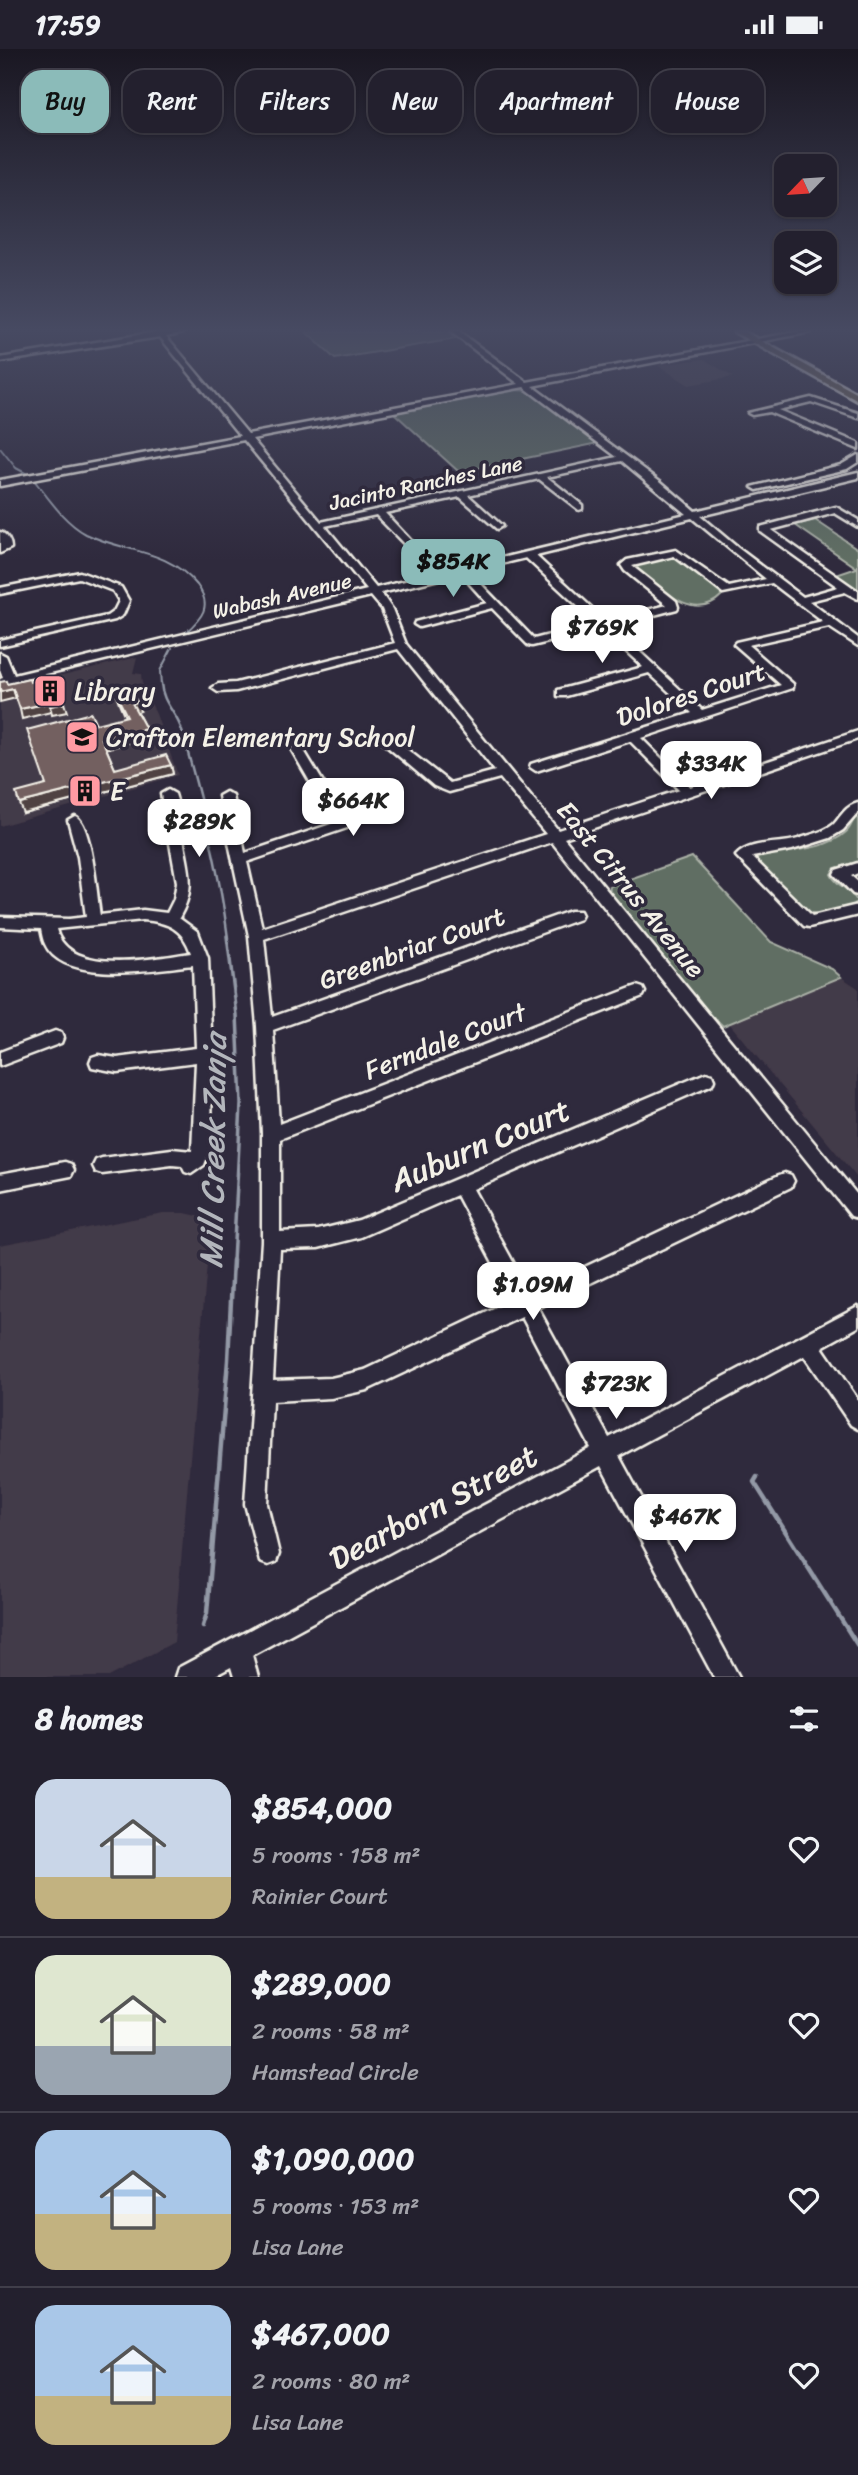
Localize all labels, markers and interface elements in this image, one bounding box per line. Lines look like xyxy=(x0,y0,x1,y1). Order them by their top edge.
text: 17:59 xyxy=(35,2,101,48)
chip: Buy xyxy=(21,70,109,133)
chip: Rent xyxy=(123,70,222,133)
chip: Filters xyxy=(236,70,354,133)
chip: New xyxy=(368,70,462,133)
chip: Apartment xyxy=(476,70,637,133)
chip: House xyxy=(651,70,764,133)
north arrow xyxy=(774,154,836,217)
map controls xyxy=(774,154,837,294)
button: layers xyxy=(774,231,837,294)
street label: Jacinto Ranches Lane xyxy=(325,444,526,522)
pin: $854K xyxy=(404,539,502,599)
text: $854K xyxy=(417,541,489,582)
street label: Wabash Avenue xyxy=(209,561,356,630)
pin: $769K xyxy=(553,605,651,665)
text: $769K xyxy=(567,607,637,648)
street label: Dolores Court xyxy=(610,648,772,740)
place label: Library xyxy=(74,668,156,714)
building icon: Library xyxy=(31,672,69,710)
place label: Crafton Elementary School xyxy=(106,714,415,760)
school or university icon: Crafton Elementary School xyxy=(63,718,101,756)
pin: $334K xyxy=(662,741,760,801)
text: $334K xyxy=(676,743,746,784)
place label: E xyxy=(110,768,126,814)
building icon: E xyxy=(66,772,104,810)
pin: $664K xyxy=(304,779,402,838)
text: $664K xyxy=(318,780,388,821)
street label: East Citrus Avenue xyxy=(545,790,718,988)
pin: $289K xyxy=(150,799,248,859)
text: $289K xyxy=(164,801,234,842)
street label: Greenbriar Court xyxy=(312,893,512,1003)
street label: Ferndale Court xyxy=(357,988,534,1093)
water label: Mill Creek Zanja xyxy=(182,1029,244,1269)
street label: Auburn Court xyxy=(380,1082,580,1210)
pin: $1.09M xyxy=(476,1263,590,1322)
text: $1.09M xyxy=(493,1264,573,1305)
pin: $723K xyxy=(567,1361,665,1421)
text: $723K xyxy=(582,1363,650,1404)
street label: Dearborn Street xyxy=(318,1428,548,1587)
pin: $467K xyxy=(636,1495,734,1554)
text: $467K xyxy=(650,1496,720,1537)
text: 8 homes xyxy=(35,1692,143,1746)
icon: filters xyxy=(785,1700,823,1738)
text: $854,000 xyxy=(252,1781,392,1835)
icon: home xyxy=(91,1807,175,1891)
icon: heart xyxy=(785,1830,823,1868)
text: 5 rooms · 158 m² xyxy=(252,1835,421,1876)
text: Rainier Court xyxy=(252,1876,388,1917)
text: $289,000 xyxy=(252,1957,391,2011)
icon: home xyxy=(91,1983,175,2067)
icon: heart xyxy=(785,2006,823,2044)
text: 2 rooms · 58 m² xyxy=(252,2011,410,2052)
text: Hamstead Circle xyxy=(252,2052,419,2093)
text: $1,090,000 xyxy=(252,2132,414,2186)
icon: home xyxy=(91,2158,175,2242)
icon: heart xyxy=(785,2181,823,2219)
text: 5 rooms · 153 m² xyxy=(252,2186,419,2227)
text: Lisa Lane xyxy=(252,2227,343,2268)
text: $467,000 xyxy=(252,2307,390,2361)
icon: home xyxy=(91,2333,175,2417)
icon: heart xyxy=(785,2356,823,2394)
text: 2 rooms · 80 m² xyxy=(252,2361,410,2402)
text: Lisa Lane xyxy=(252,2402,343,2443)

